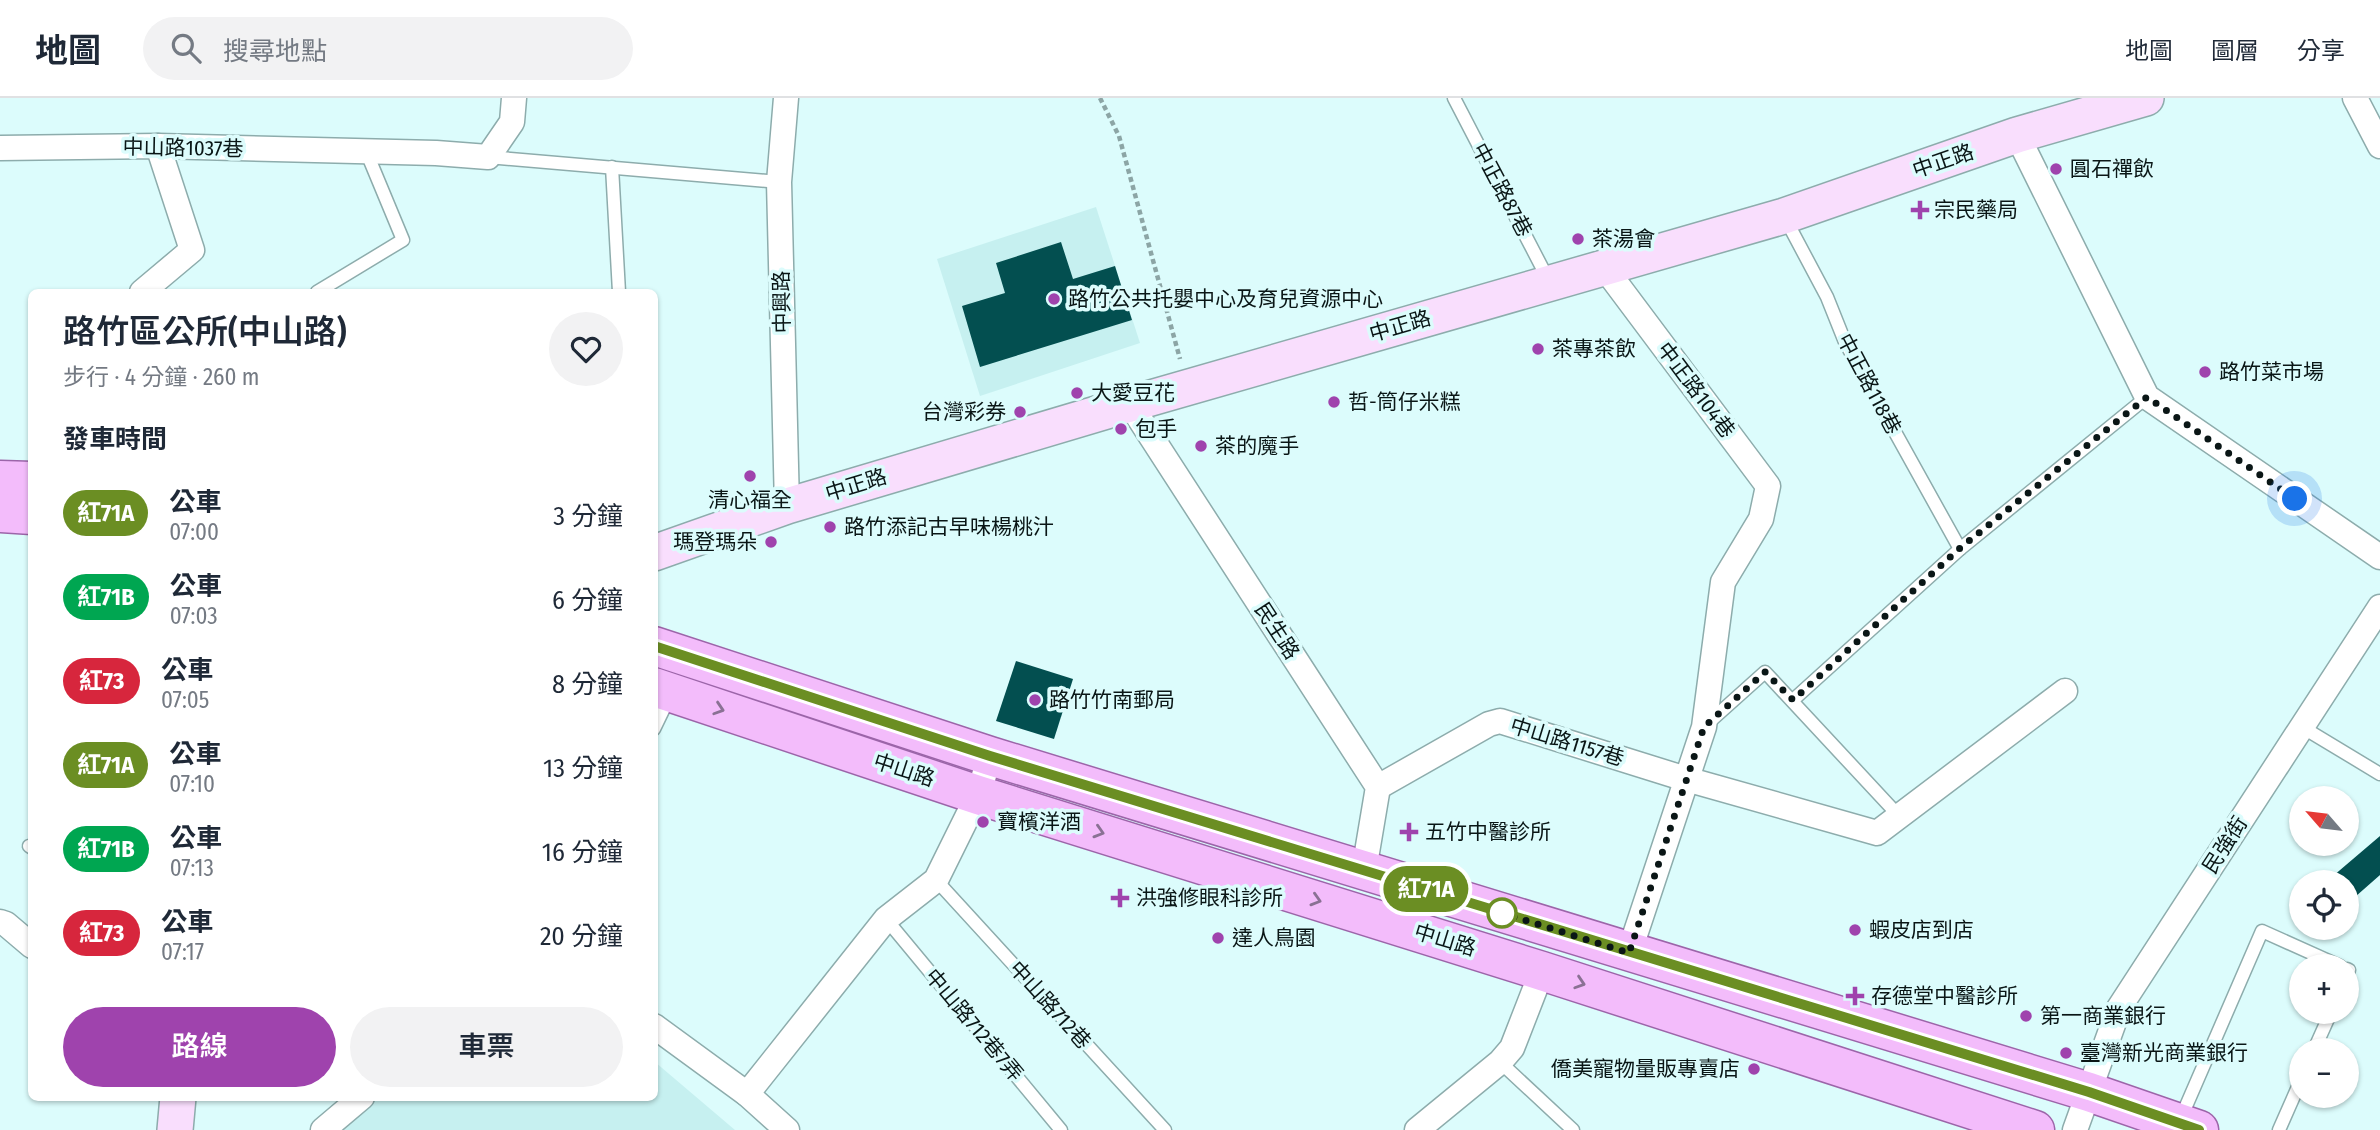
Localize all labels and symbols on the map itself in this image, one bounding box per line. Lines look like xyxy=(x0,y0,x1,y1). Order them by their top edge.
street label: 中山路1037巷 xyxy=(122,134,244,162)
street label: 中正路 xyxy=(1909,138,1977,184)
street label: 中正路87巷 xyxy=(1466,139,1538,241)
place label: 圓石禪飲 xyxy=(2070,156,2154,182)
marker: 圓石禪飲 xyxy=(2048,161,2064,177)
place label: 宗民藥局 xyxy=(1934,197,2018,223)
marker: 宗民藥局 xyxy=(1912,202,1928,218)
place label: 茶湯會 xyxy=(1592,226,1655,252)
marker: 茶湯會 xyxy=(1570,231,1586,247)
street label: 中興路 xyxy=(768,270,796,334)
place label: 路竹公共托嬰中心及育兒資源中心 xyxy=(1068,286,1383,312)
marker: 路竹公共托嬰中心及育兒資源中心 xyxy=(1046,291,1062,307)
street label: 中正路 xyxy=(1366,305,1434,347)
street label: 中正路118巷 xyxy=(1832,329,1906,439)
place label: 茶專茶飲 xyxy=(1552,336,1636,362)
street label: 中正路104巷 xyxy=(1652,337,1740,443)
marker: 茶專茶飲 xyxy=(1530,341,1546,357)
place label: 路竹菜市場 xyxy=(2219,359,2324,385)
marker: 路竹菜市場 xyxy=(2197,364,2213,380)
place label: 大愛豆花 xyxy=(1091,380,1175,406)
marker: 大愛豆花 xyxy=(1069,385,1085,401)
place label: 哲-筒仔米糕 xyxy=(1348,389,1461,415)
marker: 哲-筒仔米糕 xyxy=(1326,394,1342,410)
place label: 台灣彩券 xyxy=(922,399,1006,425)
marker: 台灣彩券 xyxy=(1012,404,1028,420)
place label: 包手 xyxy=(1135,416,1177,442)
marker: 包手 xyxy=(1113,421,1129,437)
place label: 茶的魔手 xyxy=(1215,433,1299,459)
marker: 茶的魔手 xyxy=(1193,438,1209,454)
street label: 中正路 xyxy=(822,463,890,507)
marker: 清心福全 xyxy=(742,468,758,484)
your location xyxy=(2277,481,2312,516)
place label: 清心福全 xyxy=(708,487,792,513)
place label: 路竹添記古早味楊桃汁 xyxy=(844,514,1054,540)
marker: 路竹添記古早味楊桃汁 xyxy=(822,519,838,535)
place label: 瑪登瑪朵 xyxy=(673,529,757,555)
marker: 瑪登瑪朵 xyxy=(763,534,779,550)
street label: 民生路 xyxy=(1249,598,1305,664)
place label: 路竹竹南郵局 xyxy=(1049,687,1175,713)
marker: 路竹竹南郵局 xyxy=(1027,692,1043,708)
one-way arrow xyxy=(713,701,725,715)
street label: 中山路1157巷 xyxy=(1507,712,1627,772)
street label: 中山路 xyxy=(870,748,938,792)
north arrow xyxy=(2289,786,2359,856)
place label: 寶檳洋酒 xyxy=(997,809,1081,835)
street label: 民強街 xyxy=(2197,812,2253,878)
marker: 寶檳洋酒 xyxy=(975,814,991,830)
place label: 五竹中醫診所 xyxy=(1425,819,1551,845)
marker: 五竹中醫診所 xyxy=(1399,822,1419,842)
one-way arrow xyxy=(1092,824,1104,839)
line badge: 紅71A xyxy=(1377,866,1475,912)
place label: 洪強修眼科診所 xyxy=(1136,885,1283,911)
marker: 洪強修眼科診所 xyxy=(1110,888,1130,908)
one-way arrow xyxy=(1309,892,1321,906)
unlabelled marker xyxy=(1487,898,1517,928)
place label: 蝦皮店到店 xyxy=(1869,917,1974,943)
street label: 中山路 xyxy=(1411,918,1479,962)
marker: 蝦皮店到店 xyxy=(1847,922,1863,938)
place label: 達人鳥園 xyxy=(1232,925,1316,951)
marker: 達人鳥園 xyxy=(1210,930,1226,946)
street label: 中山路712巷 xyxy=(1004,956,1096,1054)
street label: 中山路712巷7弄 xyxy=(919,963,1029,1087)
one-way arrow xyxy=(1573,975,1585,989)
place label: 存德堂中醫診所 xyxy=(1871,983,2018,1009)
marker: 存德堂中醫診所 xyxy=(1845,986,1865,1006)
place label: 第一商業銀行 xyxy=(2040,1003,2166,1029)
marker: 第一商業銀行 xyxy=(2018,1008,2034,1024)
place label: 臺灣新光商業銀行 xyxy=(2080,1040,2248,1066)
marker: 臺灣新光商業銀行 xyxy=(2058,1045,2074,1061)
place label: 僑美寵物量販專賣店 xyxy=(1551,1056,1740,1082)
marker: 僑美寵物量販專賣店 xyxy=(1746,1061,1762,1077)

